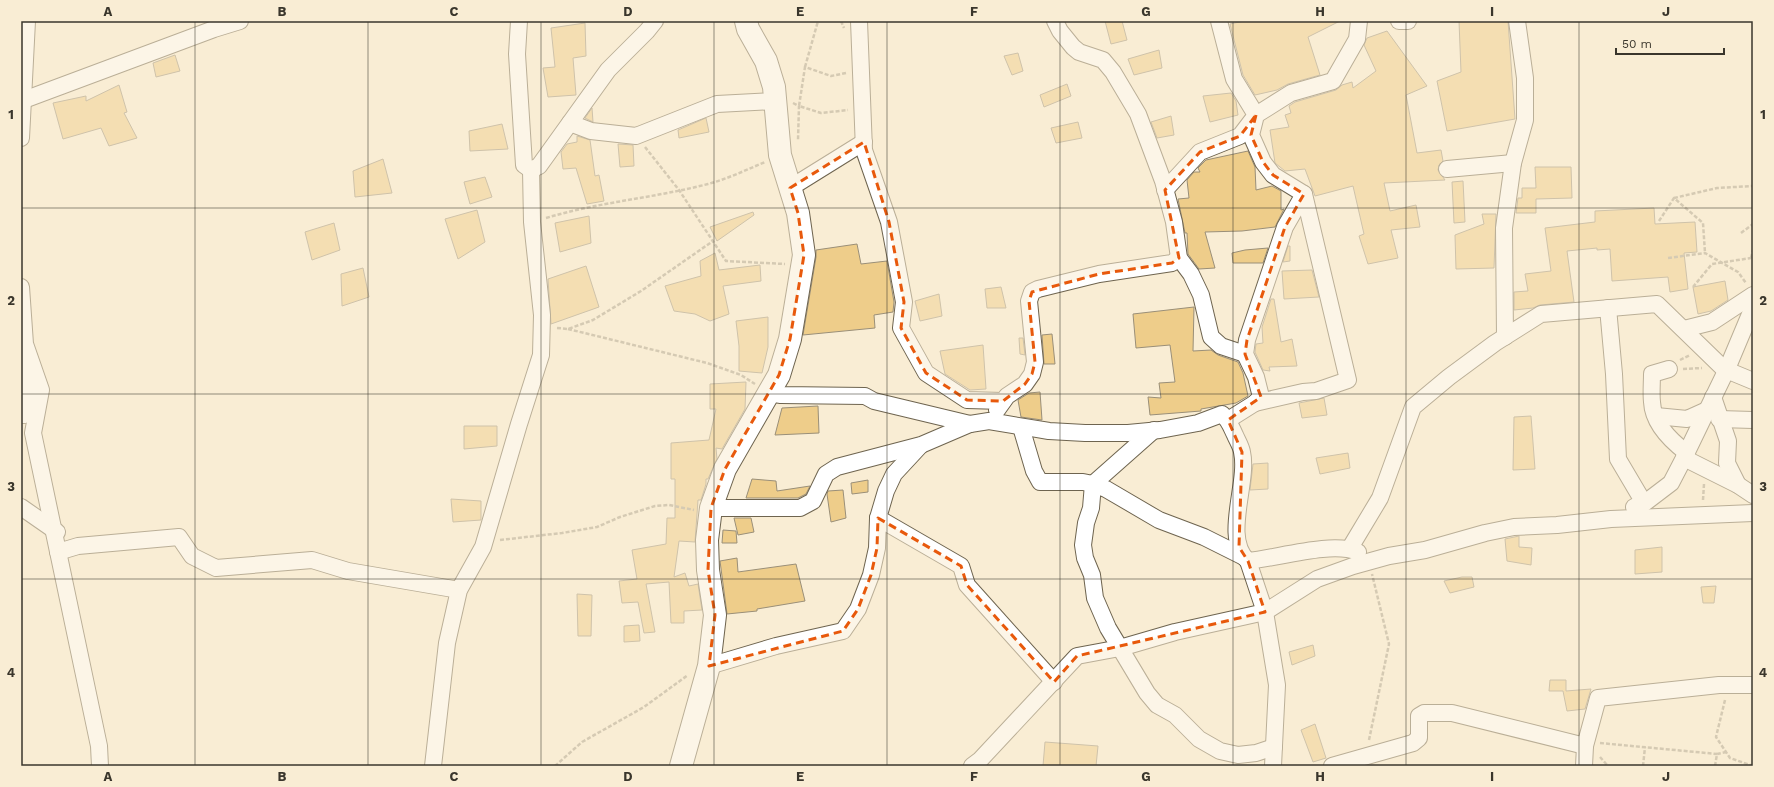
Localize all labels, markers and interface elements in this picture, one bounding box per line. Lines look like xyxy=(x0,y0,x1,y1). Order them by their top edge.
text: A xyxy=(104,4,113,19)
text: B xyxy=(278,4,287,19)
text: C xyxy=(450,4,459,19)
text: D xyxy=(623,4,633,19)
text: E xyxy=(796,4,804,19)
text: F xyxy=(970,4,978,19)
text: G xyxy=(1141,4,1151,19)
text: H xyxy=(1315,4,1325,19)
text: I xyxy=(1490,4,1494,19)
text: J xyxy=(1662,4,1670,19)
scale bar xyxy=(1616,30,1724,56)
text: 50 m xyxy=(1622,37,1652,51)
text: 1 xyxy=(8,107,14,122)
text: 1 xyxy=(1760,107,1766,122)
text: 2 xyxy=(7,293,15,308)
text: 2 xyxy=(1759,293,1767,308)
text: 3 xyxy=(7,479,15,494)
text: 3 xyxy=(1759,479,1767,494)
text: 4 xyxy=(7,665,16,680)
text: 4 xyxy=(1759,665,1768,680)
text: A xyxy=(104,769,113,784)
text: B xyxy=(278,769,287,784)
text: C xyxy=(450,769,459,784)
text: D xyxy=(623,769,633,784)
text: E xyxy=(796,769,804,784)
text: F xyxy=(970,769,978,784)
text: G xyxy=(1141,769,1151,784)
text: H xyxy=(1315,769,1325,784)
text: I xyxy=(1490,769,1494,784)
text: J xyxy=(1662,769,1670,784)

